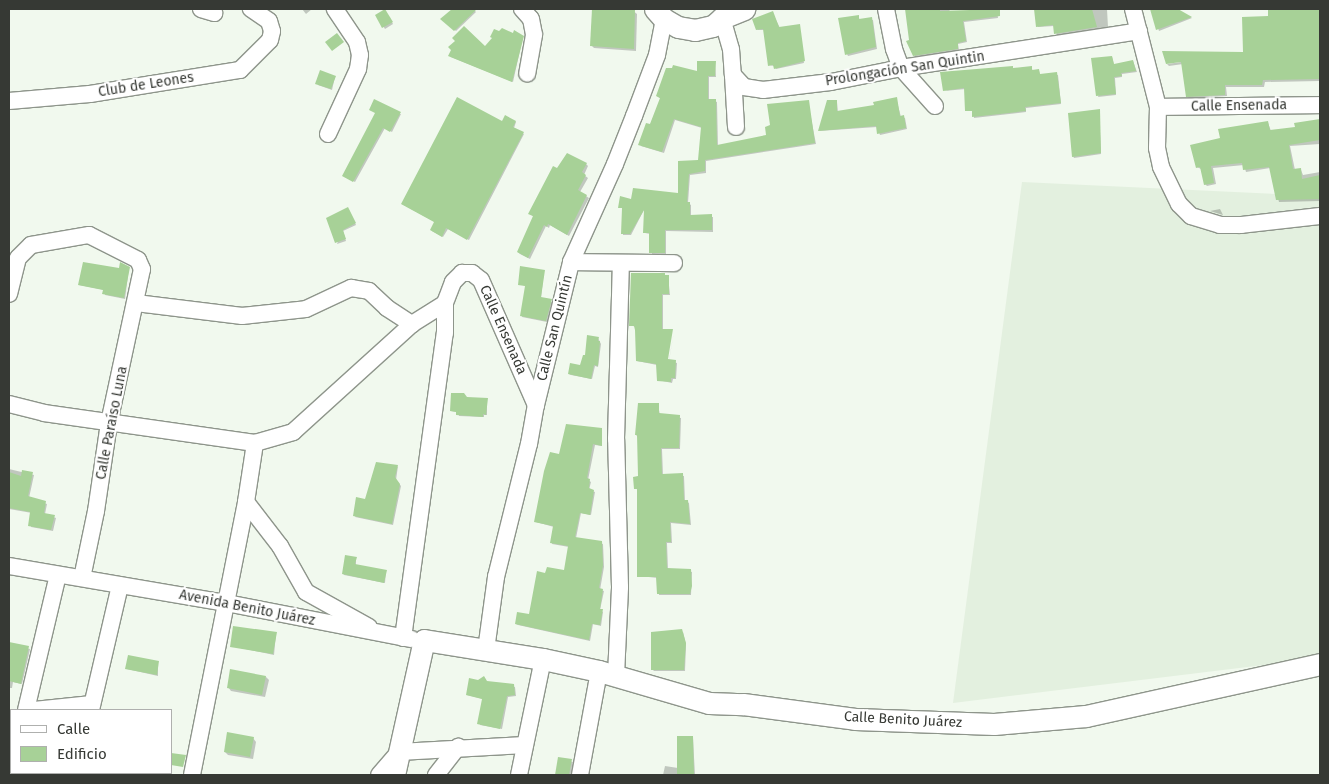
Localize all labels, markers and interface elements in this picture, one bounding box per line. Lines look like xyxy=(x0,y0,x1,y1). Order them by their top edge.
street label: Prolongación San Quintin xyxy=(824,48,986,90)
street label: Club de Leones xyxy=(97,69,195,101)
street label: Calle Ensenada xyxy=(1191,97,1287,115)
street label: Calle San Quintín xyxy=(534,273,576,383)
street label: Calle Ensenada xyxy=(476,283,530,377)
street label: Calle Paraíso Luna xyxy=(93,365,131,481)
street label: Avenida Benito Juárez xyxy=(178,587,316,629)
legend xyxy=(10,709,172,774)
street label: Calle Benito Juárez xyxy=(843,709,963,731)
text: Calle xyxy=(57,720,90,738)
text: Edificio xyxy=(57,745,107,763)

